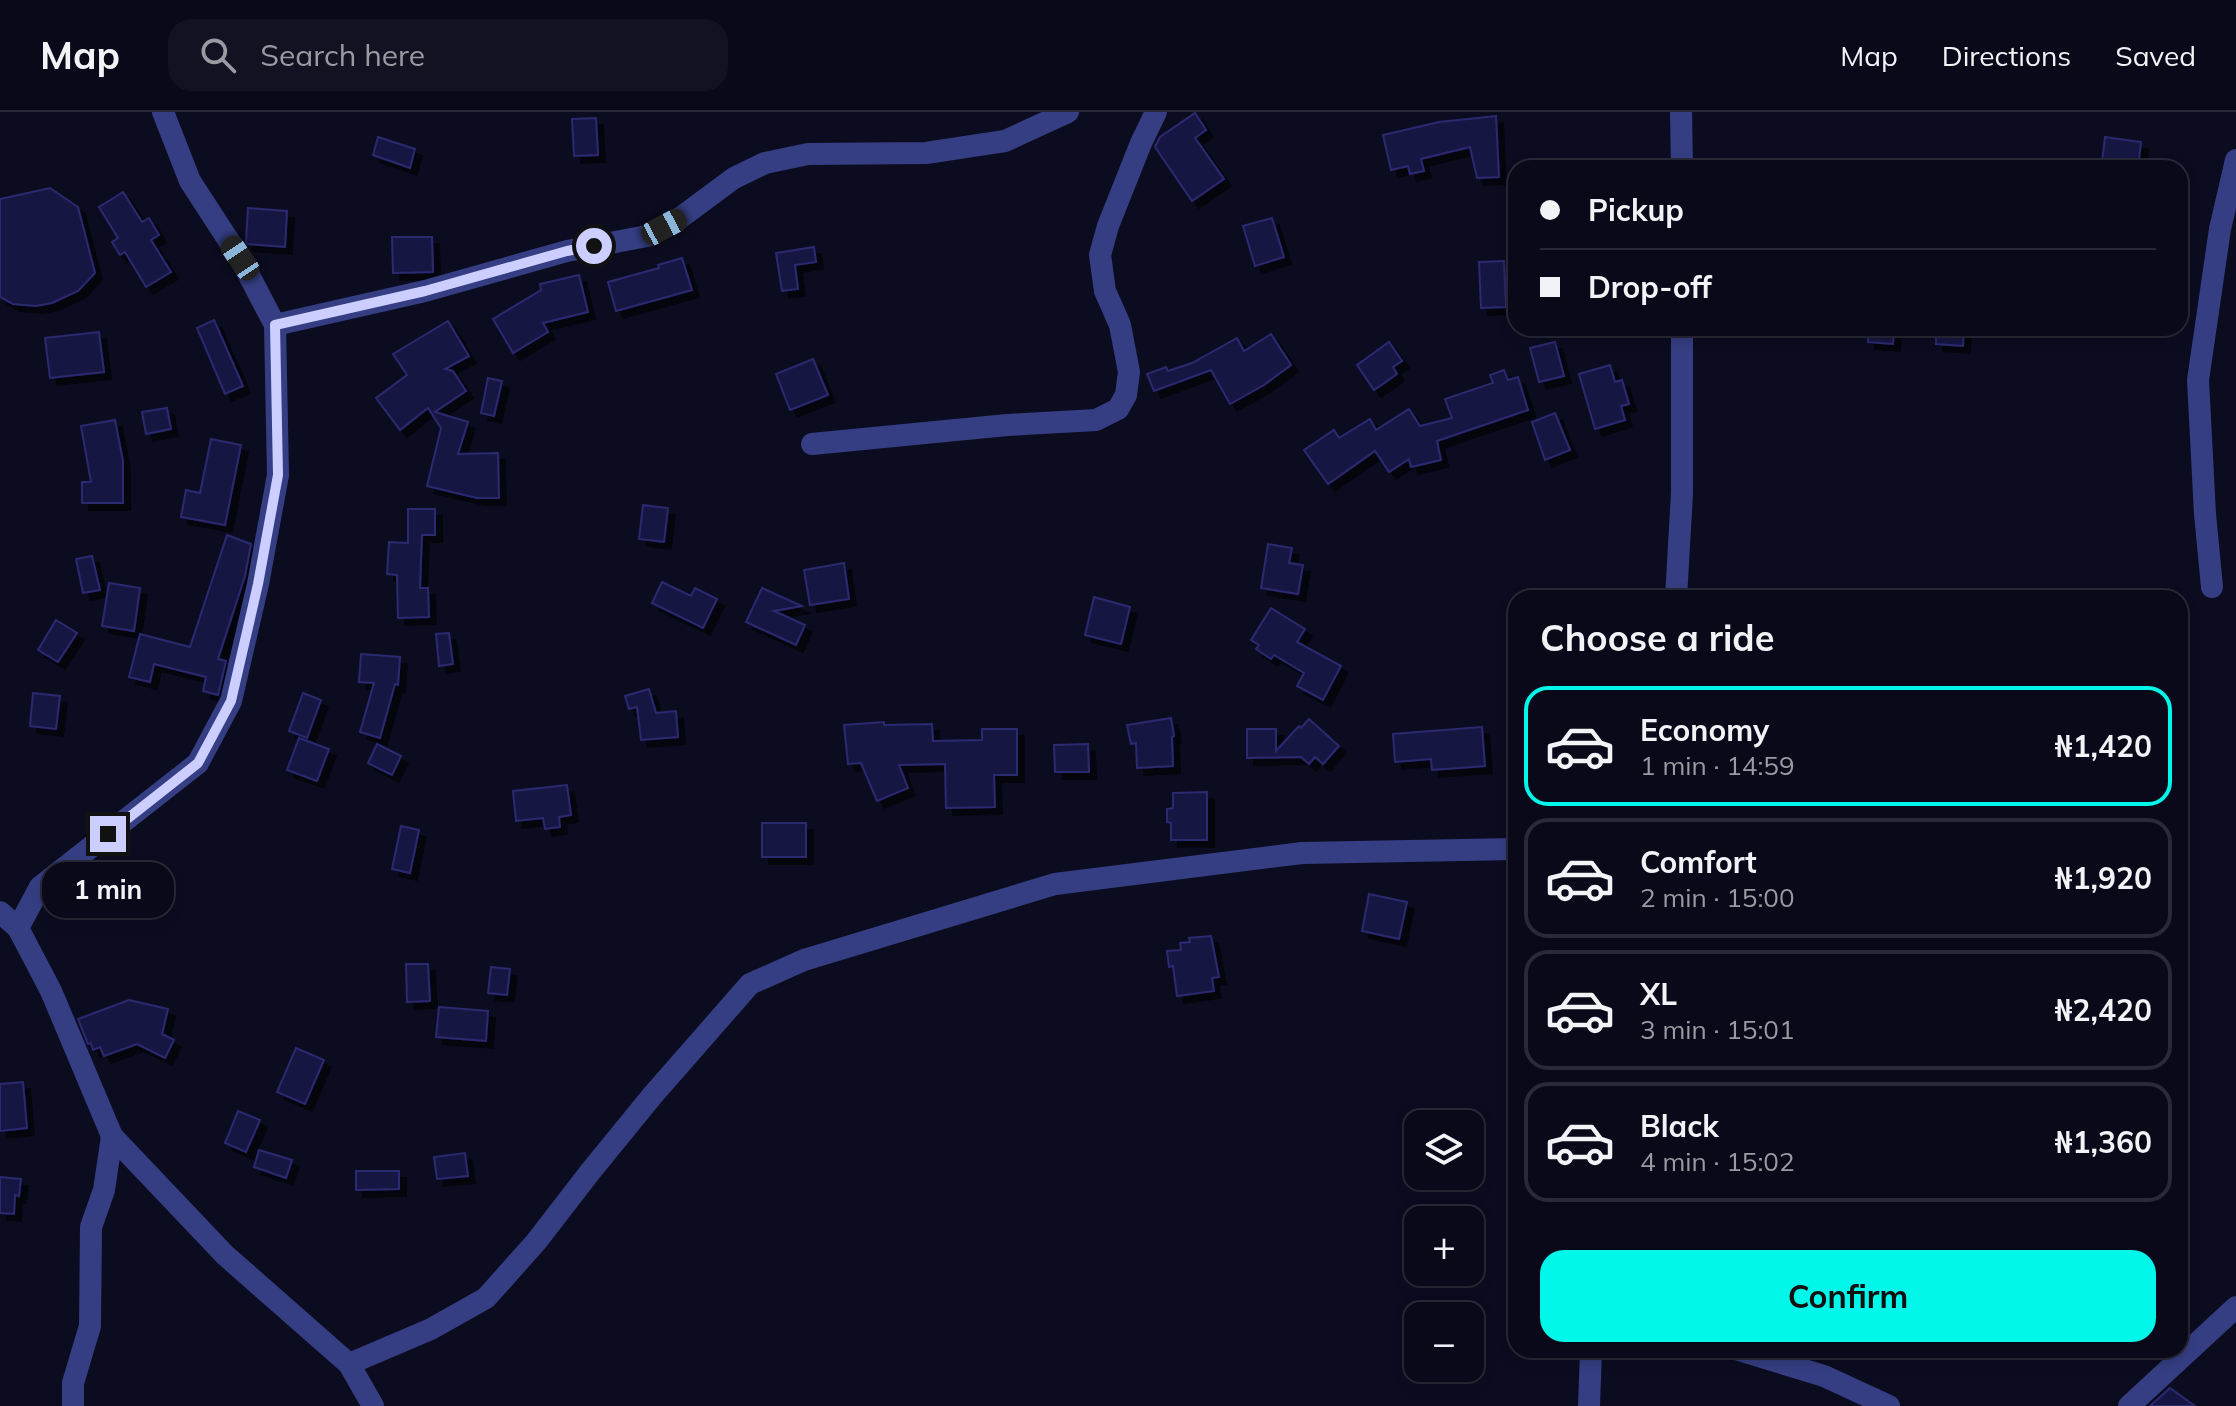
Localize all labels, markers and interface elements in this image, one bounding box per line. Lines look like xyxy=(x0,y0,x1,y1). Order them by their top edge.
search box xyxy=(168,19,728,91)
text: Map xyxy=(40,31,120,79)
icon: search xyxy=(196,33,240,77)
text: Search here xyxy=(260,36,425,74)
text: Map xyxy=(1840,38,1898,73)
text: Directions xyxy=(1942,38,2071,73)
text: Saved xyxy=(2115,38,2196,73)
text: Pickup xyxy=(1588,191,1684,229)
car xyxy=(637,205,691,249)
route start xyxy=(576,228,612,264)
car xyxy=(217,231,263,285)
text: Drop-off xyxy=(1588,268,1712,306)
text: Choose a ride xyxy=(1540,615,1774,660)
icon: car xyxy=(1544,710,1616,782)
text: Economy xyxy=(1640,711,1769,749)
text: ₦1,420 xyxy=(2055,727,2152,765)
text: 1 min · 14:59 xyxy=(1640,749,1795,782)
route end xyxy=(90,816,126,852)
icon: car xyxy=(1544,842,1616,914)
text: Comfort xyxy=(1640,843,1757,881)
text: ₦1,920 xyxy=(2055,859,2152,897)
callout: 1 min xyxy=(42,862,174,918)
text: 1 min xyxy=(74,873,142,906)
text: 2 min · 15:00 xyxy=(1640,881,1795,914)
icon: car xyxy=(1544,974,1616,1046)
text: XL xyxy=(1640,975,1677,1013)
text: ₦2,420 xyxy=(2055,991,2152,1029)
text: 3 min · 15:01 xyxy=(1640,1013,1795,1046)
icon: car xyxy=(1544,1106,1616,1178)
text: Black xyxy=(1640,1107,1719,1145)
map controls xyxy=(1404,1110,1484,1382)
button: layers xyxy=(1404,1110,1484,1190)
text: ₦1,360 xyxy=(2055,1123,2152,1161)
text: 4 min · 15:02 xyxy=(1640,1145,1795,1178)
button: + xyxy=(1404,1206,1484,1286)
button: Confirm xyxy=(1540,1250,2156,1342)
button: − xyxy=(1404,1302,1484,1382)

